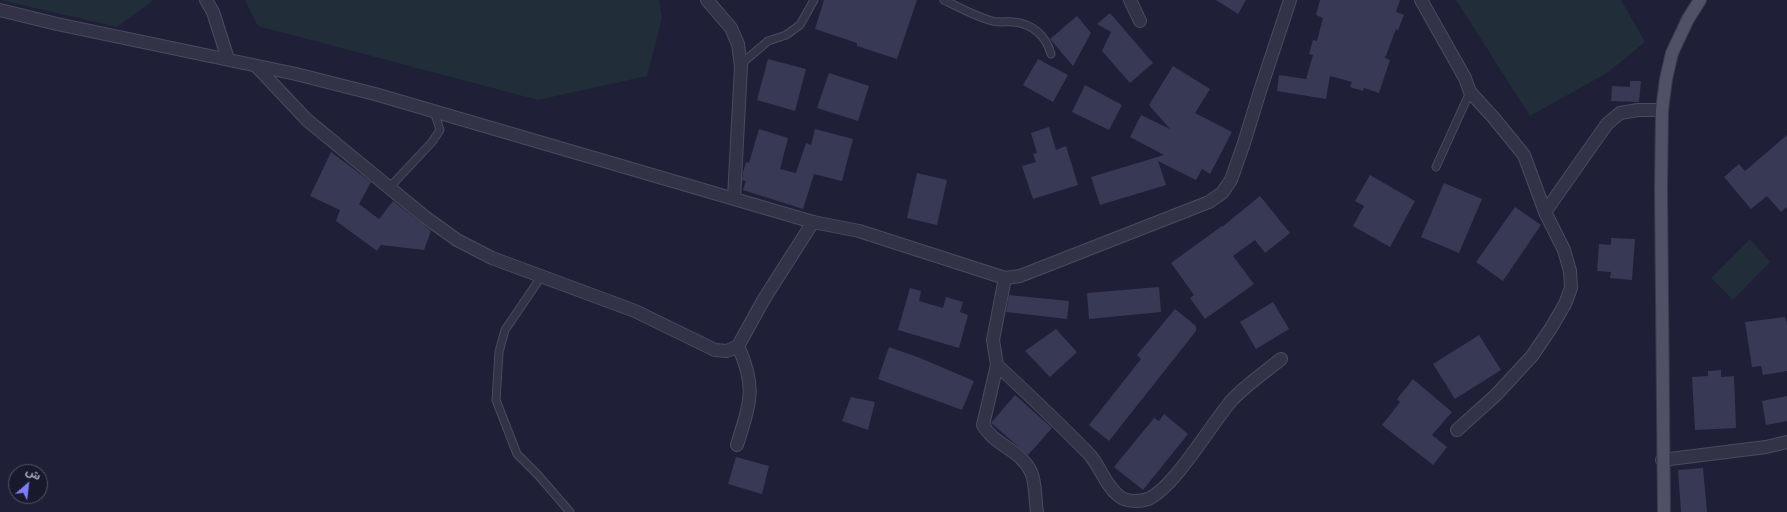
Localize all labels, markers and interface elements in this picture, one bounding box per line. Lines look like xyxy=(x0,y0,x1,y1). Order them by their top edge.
north arrow xyxy=(8,464,48,504)
text: ش xyxy=(24,465,43,483)

